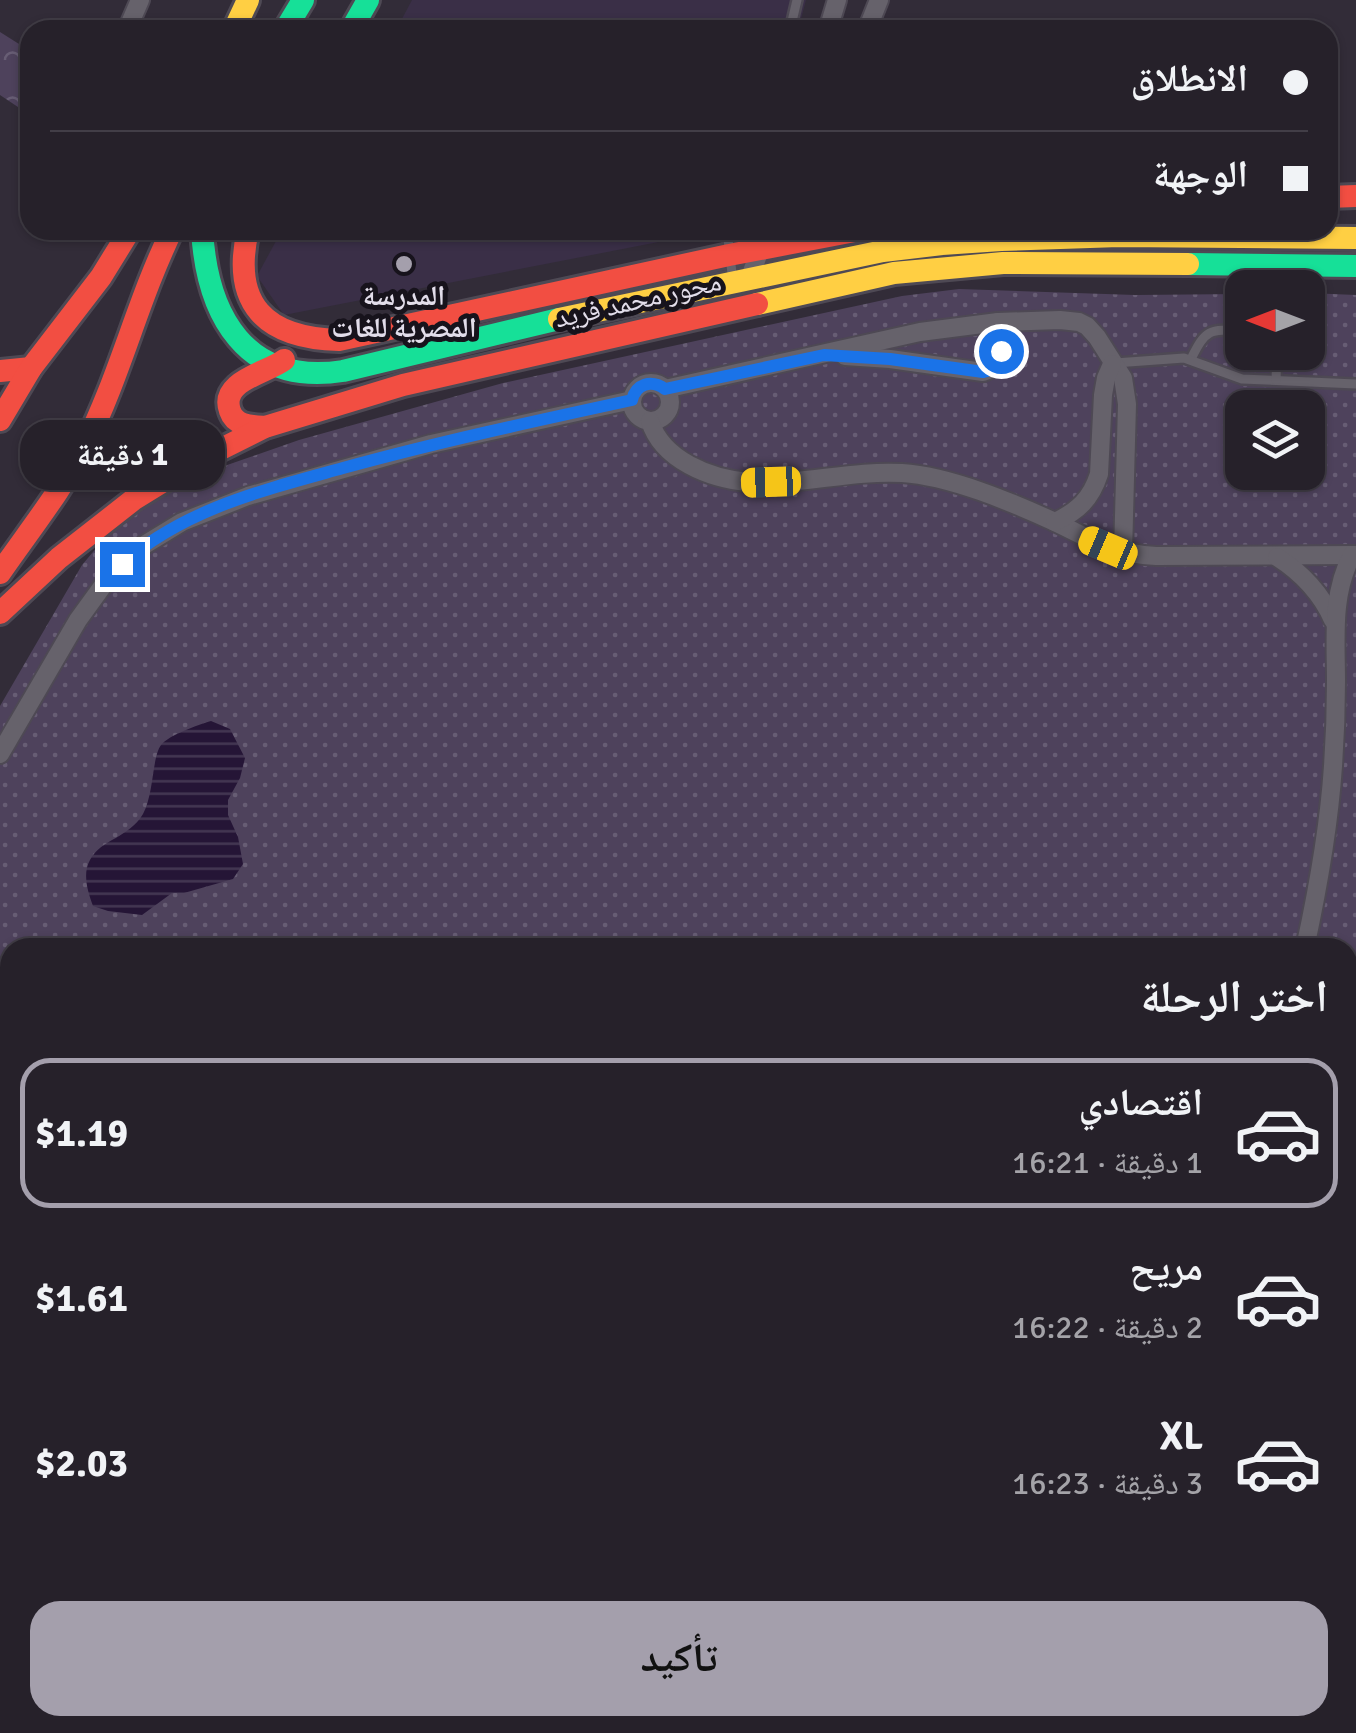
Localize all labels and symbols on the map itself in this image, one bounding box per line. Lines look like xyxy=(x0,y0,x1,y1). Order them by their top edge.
marker: المدرسة المصرية للغات xyxy=(393,253,415,275)
street label: محور محمد فريد xyxy=(551,264,725,336)
north arrow xyxy=(1225,270,1325,370)
place label: المدرسة المصرية للغات xyxy=(331,279,477,345)
route start xyxy=(979,329,1024,374)
callout: 1 دقيقة xyxy=(19,419,224,489)
car xyxy=(740,466,802,498)
car xyxy=(1075,522,1141,574)
route end xyxy=(100,542,145,587)

